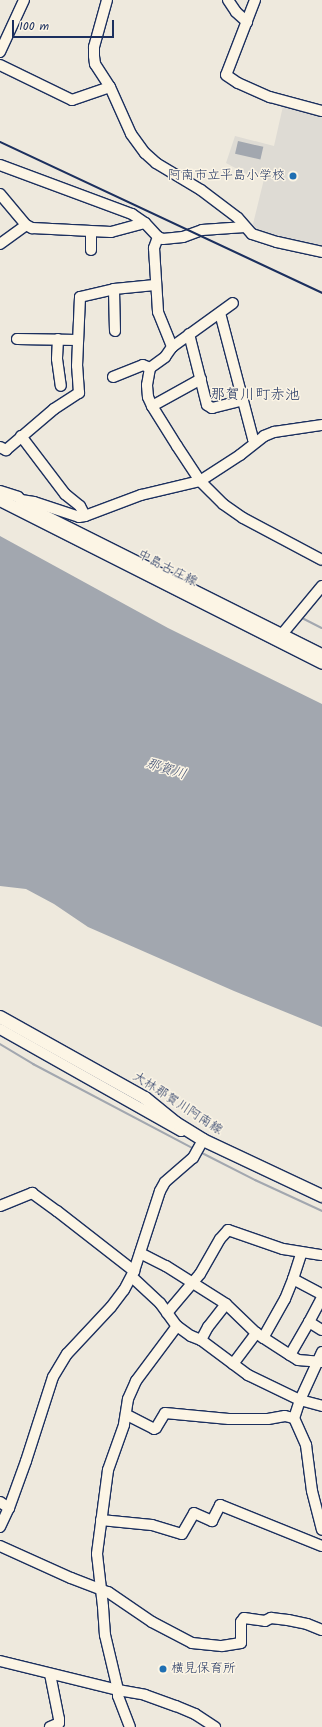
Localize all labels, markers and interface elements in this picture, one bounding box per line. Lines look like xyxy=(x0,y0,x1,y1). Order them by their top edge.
scale bar xyxy=(14,12,116,38)
text: 100 m xyxy=(19,17,49,36)
place label: 阿南市立平島小学校 xyxy=(168,168,285,184)
marker: 阿南市立平島小学校 xyxy=(288,171,298,181)
district label: 那賀川町赤池 xyxy=(210,387,300,405)
street label: 中島古庄線 xyxy=(135,547,199,591)
water label: 那賀川 xyxy=(143,755,189,783)
street label: 大林那賀川阿南線 xyxy=(129,1069,225,1139)
place label: 横見保育所 xyxy=(171,1661,236,1677)
marker: 横見保育所 xyxy=(158,1664,168,1674)

